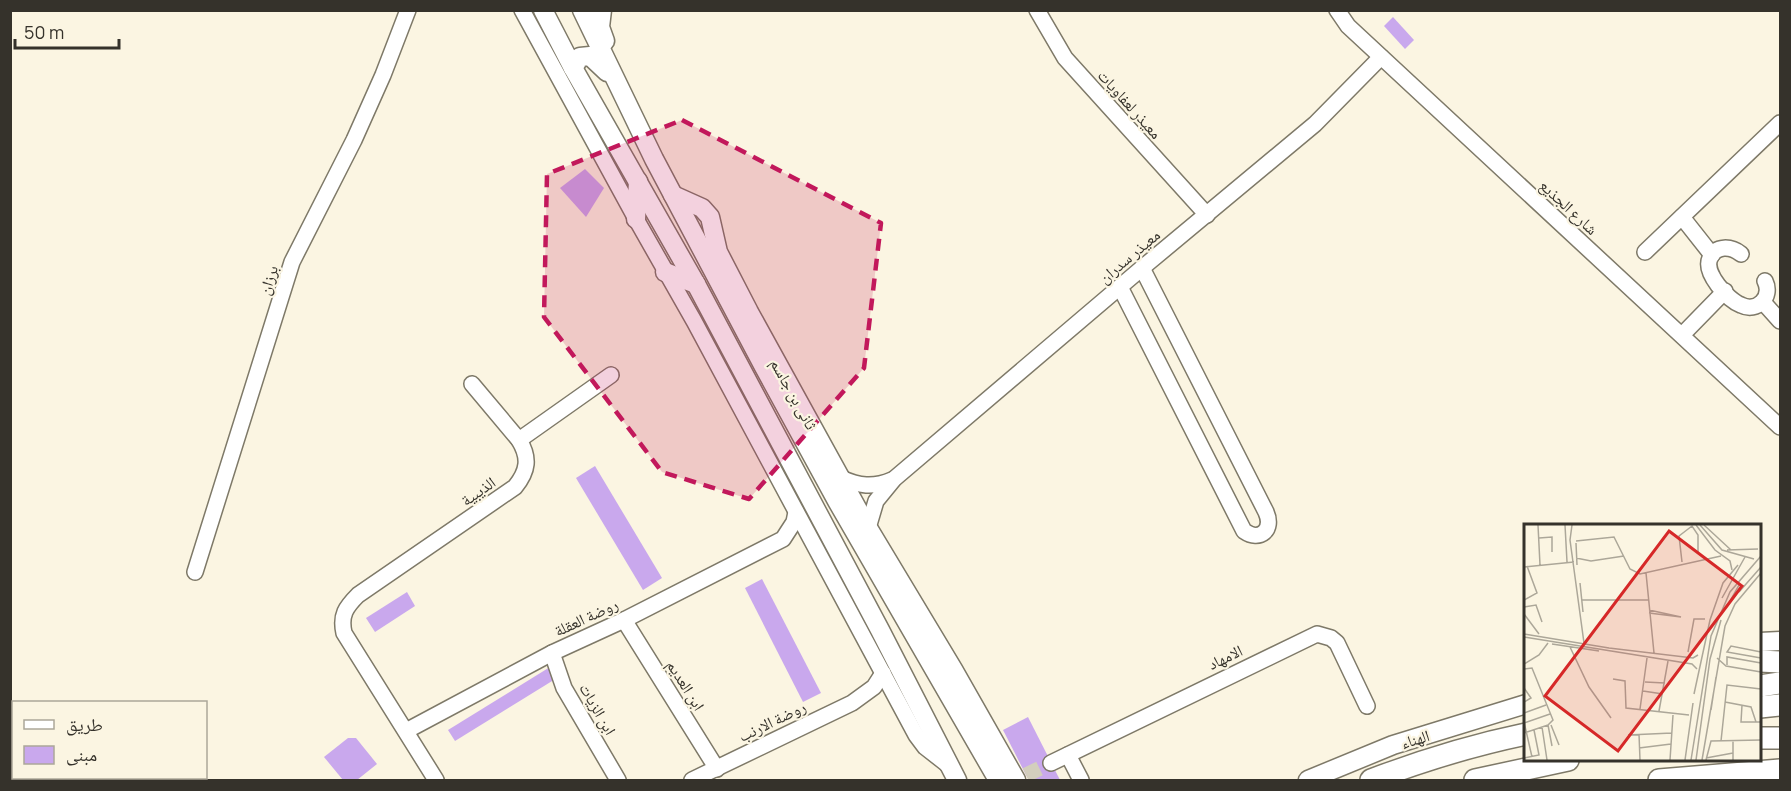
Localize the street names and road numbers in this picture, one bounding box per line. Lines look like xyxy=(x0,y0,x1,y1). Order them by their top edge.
street label: معيذر لعفاويات xyxy=(1093,65,1167,143)
street label: شارع الجذيع xyxy=(1535,174,1603,240)
street label: معيذر سدران xyxy=(1094,224,1164,288)
street label: برزان xyxy=(253,262,283,298)
street label: ثانى بن جاسم xyxy=(765,354,823,434)
street label: الذيبية xyxy=(456,471,500,511)
street label: روضة العقلة xyxy=(551,593,621,641)
street label: الامهاد xyxy=(1204,639,1246,675)
street label: ابن العديم xyxy=(662,655,710,715)
street label: ابن الزيات xyxy=(574,679,622,739)
street label: روضة الارنب xyxy=(735,695,809,747)
street label: الهناء xyxy=(1398,724,1432,754)

